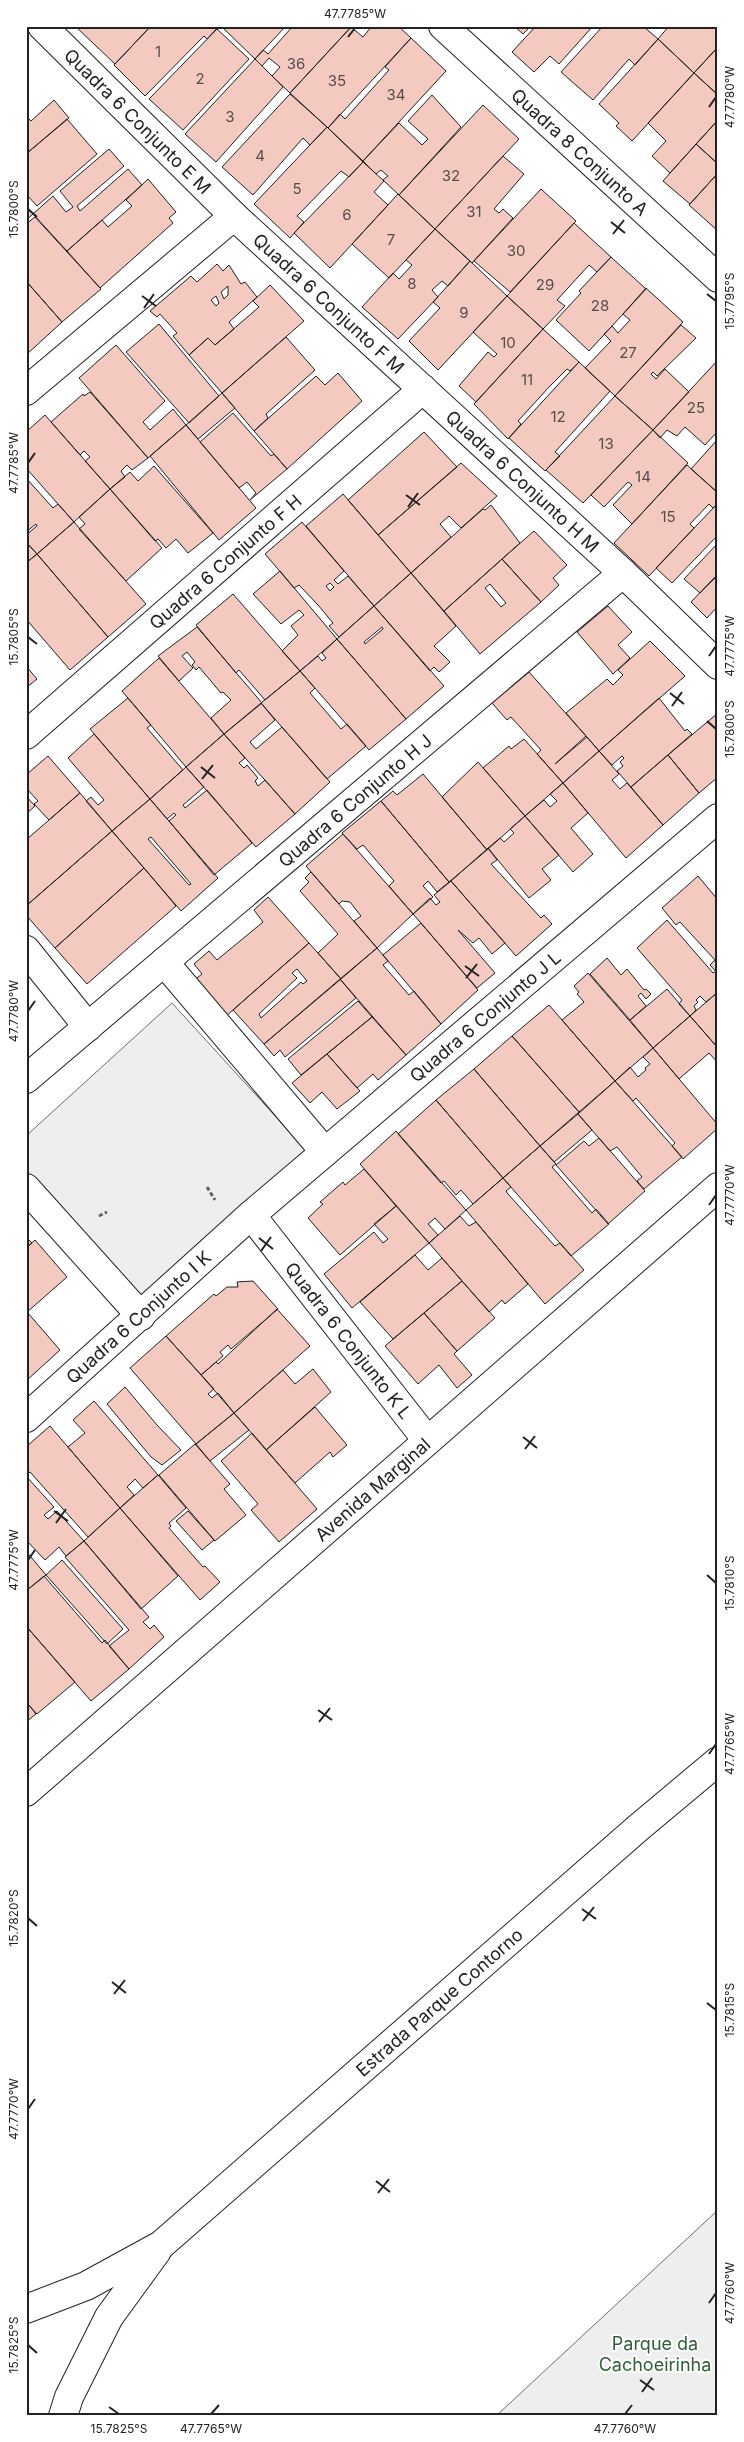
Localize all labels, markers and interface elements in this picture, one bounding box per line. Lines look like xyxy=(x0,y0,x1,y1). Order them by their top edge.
text: 47.7785°W xyxy=(324,6,386,21)
house number: 1 xyxy=(155,42,161,61)
street label: Quadra 6 Conjunto E M xyxy=(60,44,216,198)
house number: 36 xyxy=(287,54,305,73)
text: 47.7780°W xyxy=(722,66,737,128)
house number: 2 xyxy=(195,69,205,88)
house number: 35 xyxy=(328,71,346,90)
street label: Quadra 8 Conjunto A xyxy=(507,84,653,220)
house number: 34 xyxy=(387,85,405,104)
house number: 3 xyxy=(225,107,235,126)
house number: 4 xyxy=(255,146,265,165)
house number: 32 xyxy=(442,166,460,185)
house number: 5 xyxy=(292,179,302,198)
text: 15.7800°S xyxy=(6,180,21,238)
house number: 31 xyxy=(466,202,482,221)
house number: 6 xyxy=(342,205,352,224)
street label: Quadra 6 Conjunto F M xyxy=(249,229,409,378)
house number: 7 xyxy=(387,230,395,249)
house number: 30 xyxy=(507,241,525,260)
text: 15.7795°S xyxy=(722,272,737,329)
house number: 8 xyxy=(407,274,417,293)
house number: 29 xyxy=(536,275,554,294)
house number: 28 xyxy=(591,296,609,315)
house number: 9 xyxy=(459,303,469,322)
house number: 10 xyxy=(500,333,516,352)
house number: 27 xyxy=(619,343,637,362)
house number: 11 xyxy=(521,370,533,389)
house number: 25 xyxy=(687,398,705,417)
street label: Quadra 6 Conjunto H M xyxy=(442,406,604,556)
house number: 12 xyxy=(550,407,566,426)
text: 47.7785°W xyxy=(6,432,21,494)
house number: 13 xyxy=(598,434,614,453)
house number: 14 xyxy=(635,467,651,486)
street label: Quadra 6 Conjunto F H xyxy=(145,490,305,633)
house number: 15 xyxy=(660,507,676,526)
text: 15.7805°S xyxy=(6,608,21,666)
text: 47.7775°W xyxy=(722,615,737,677)
text: 15.7800°S xyxy=(722,700,737,758)
street label: Quadra 6 Conjunto H J xyxy=(274,729,436,871)
street label: Quadra 6 Conjunto J L xyxy=(405,946,564,1086)
text: 47.7780°W xyxy=(6,980,21,1042)
text: 47.7770°W xyxy=(722,1164,737,1226)
street label: Quadra 6 Conjunto I K xyxy=(61,1246,215,1387)
street label: Quadra 6 Conjunto K L xyxy=(281,1258,417,1423)
street label: Avenida Marginal xyxy=(310,1433,434,1545)
text: 47.7775°W xyxy=(6,1529,21,1591)
text: 15.7810°S xyxy=(722,1555,737,1610)
text: 47.7765°W xyxy=(722,1713,737,1775)
text: 15.7820°S xyxy=(6,1889,21,1947)
street label: Estrada Parque Contorno xyxy=(351,1924,527,2080)
text: 15.7815°S xyxy=(722,1982,737,2037)
text: 47.7770°W xyxy=(6,2078,21,2140)
text: 47.7760°W xyxy=(722,2262,737,2324)
text: 15.7825°S xyxy=(6,2316,21,2373)
park label: Parque da Cachoeirinha xyxy=(599,2333,711,2375)
text: 15.7825°S xyxy=(91,2421,148,2436)
text: 47.7765°W xyxy=(180,2421,242,2436)
text: 47.7760°W xyxy=(594,2421,656,2436)

